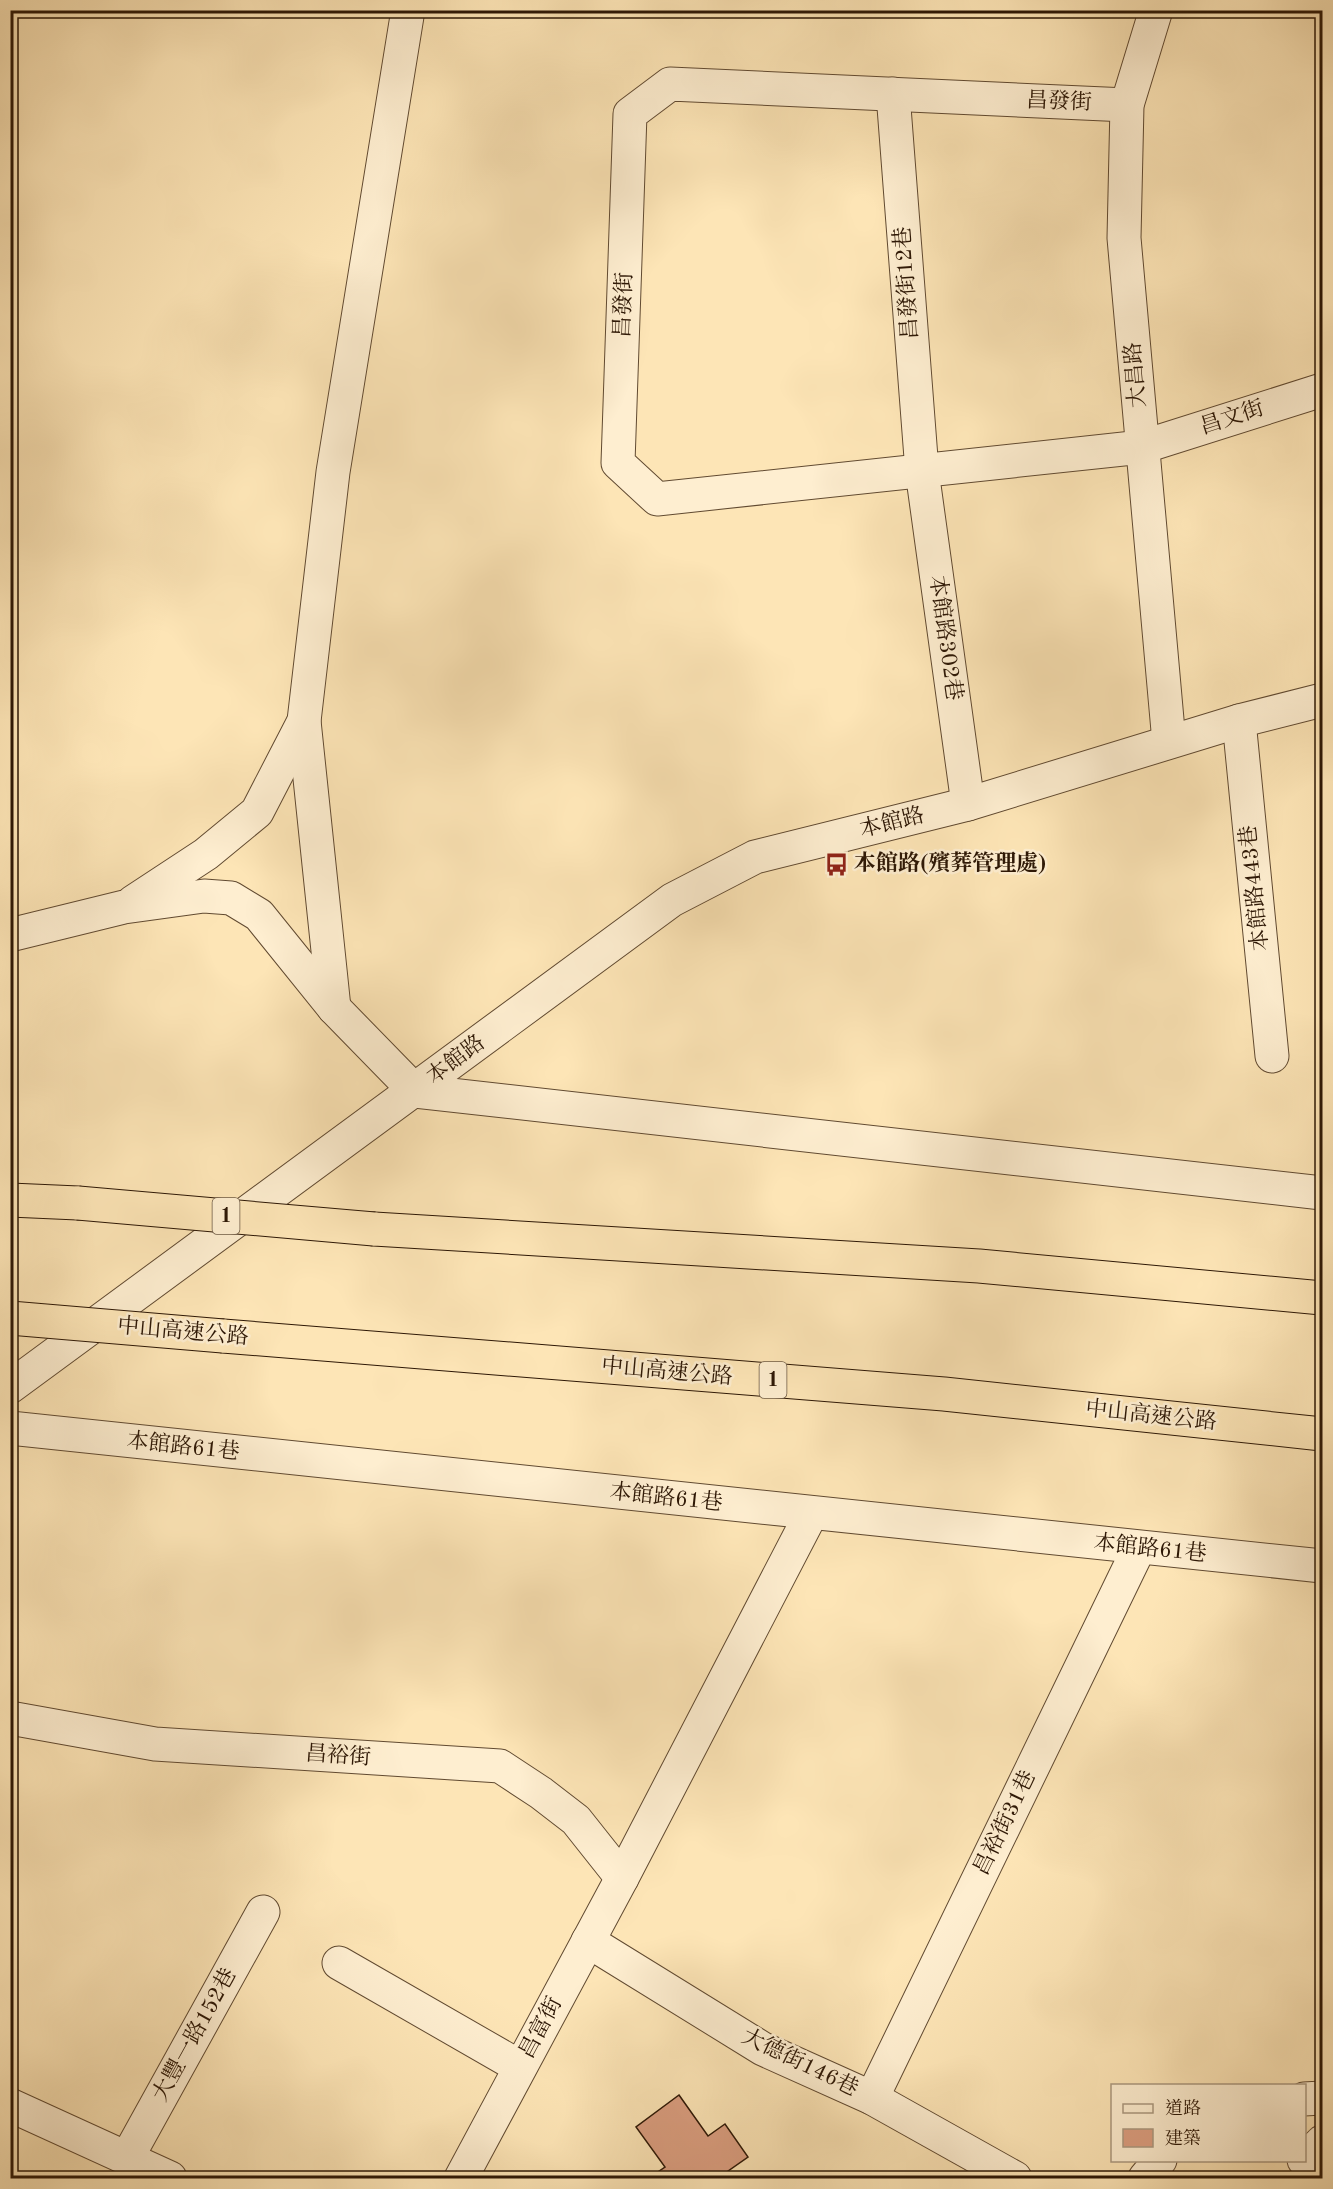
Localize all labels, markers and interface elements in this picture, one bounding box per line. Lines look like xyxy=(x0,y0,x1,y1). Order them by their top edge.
street label: 昌發街 xyxy=(1026,88,1092,114)
street label: 昌發街12巷 xyxy=(890,226,922,341)
street label: 昌發街 xyxy=(610,272,636,338)
street label: 大昌路 xyxy=(1120,341,1150,409)
street label: 昌文街 xyxy=(1197,395,1267,439)
street label: 本館路302巷 xyxy=(925,574,967,702)
street label: 本館路 xyxy=(857,802,927,842)
street label: 本館路443巷 xyxy=(1235,824,1273,952)
place label: 本館路(殯葬管理處) xyxy=(854,850,1046,875)
bus stop icon: 本館路(殯葬管理處) xyxy=(823,851,849,877)
street label: 本館路 xyxy=(422,1030,489,1089)
road number: 1 xyxy=(212,1198,240,1234)
street label: 中山高速公路 xyxy=(116,1312,250,1349)
street label: 中山高速公路 xyxy=(600,1352,734,1389)
road number: 1 xyxy=(760,1362,786,1398)
street label: 中山高速公路 xyxy=(1084,1395,1218,1434)
street label: 本館路61巷 xyxy=(125,1428,241,1464)
street label: 本館路61巷 xyxy=(608,1479,724,1515)
street label: 本館路61巷 xyxy=(1092,1530,1208,1566)
street label: 昌裕街 xyxy=(304,1741,372,1769)
street label: 昌裕街31巷 xyxy=(968,1766,1040,1879)
street label: 大豐一路152巷 xyxy=(148,1964,241,2105)
street label: 昌富街 xyxy=(514,1993,566,2062)
street label: 大德街146巷 xyxy=(738,2024,862,2101)
legend xyxy=(1111,2084,1306,2162)
text: 道路 xyxy=(1165,2098,1201,2118)
text: 建築 xyxy=(1165,2128,1201,2148)

